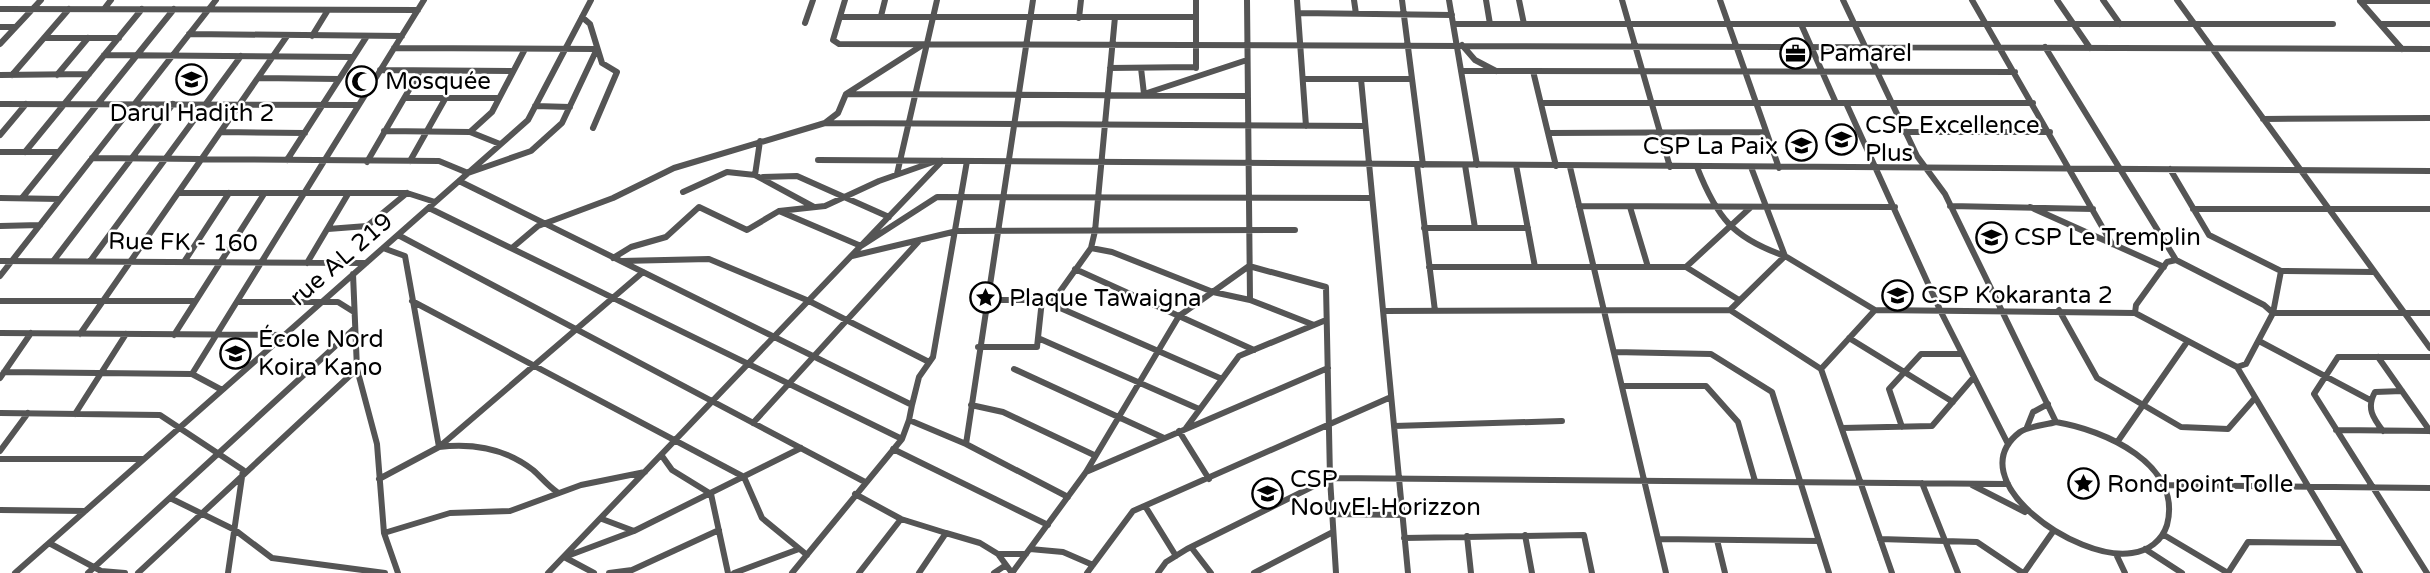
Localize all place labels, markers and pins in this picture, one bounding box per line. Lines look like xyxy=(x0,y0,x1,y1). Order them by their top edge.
office icon: Pamarel xyxy=(1779,36,1813,70)
place label: Pamarel xyxy=(1819,39,1912,68)
school or university icon: Darul Hadith 2 xyxy=(175,62,209,96)
mosque icon: Mosquée xyxy=(345,64,379,98)
place label: Mosquée xyxy=(385,67,491,96)
place label: Darul Hadith 2 xyxy=(109,99,275,128)
place label: CSP Excellence Plus xyxy=(1865,111,2040,168)
school or university icon: CSP Excellence Plus xyxy=(1825,122,1859,156)
school or university icon: CSP La Paix xyxy=(1784,129,1818,163)
place label: CSP La Paix xyxy=(1643,132,1778,161)
school or university icon: CSP Le Tremplin xyxy=(1974,220,2008,254)
place label: CSP Le Tremplin xyxy=(2014,223,2201,252)
school or university icon: CSP Kokaranta 2 xyxy=(1881,278,1915,312)
place icon: Plaque Tawaigna xyxy=(969,281,1003,315)
place label: CSP Kokaranta 2 xyxy=(1921,281,2113,310)
place label: Plaque Tawaigna xyxy=(1009,284,1202,313)
place label: École Nord Koira Kano xyxy=(258,324,384,382)
school or university icon: École Nord Koira Kano xyxy=(218,336,252,370)
place label: CSP NouvEl-Horizzon xyxy=(1290,465,1481,522)
place icon: Rond point Tolle xyxy=(2067,467,2101,501)
place label: Rond point Tolle xyxy=(2107,470,2293,499)
school or university icon: CSP NouvEl-Horizzon xyxy=(1250,476,1284,510)

